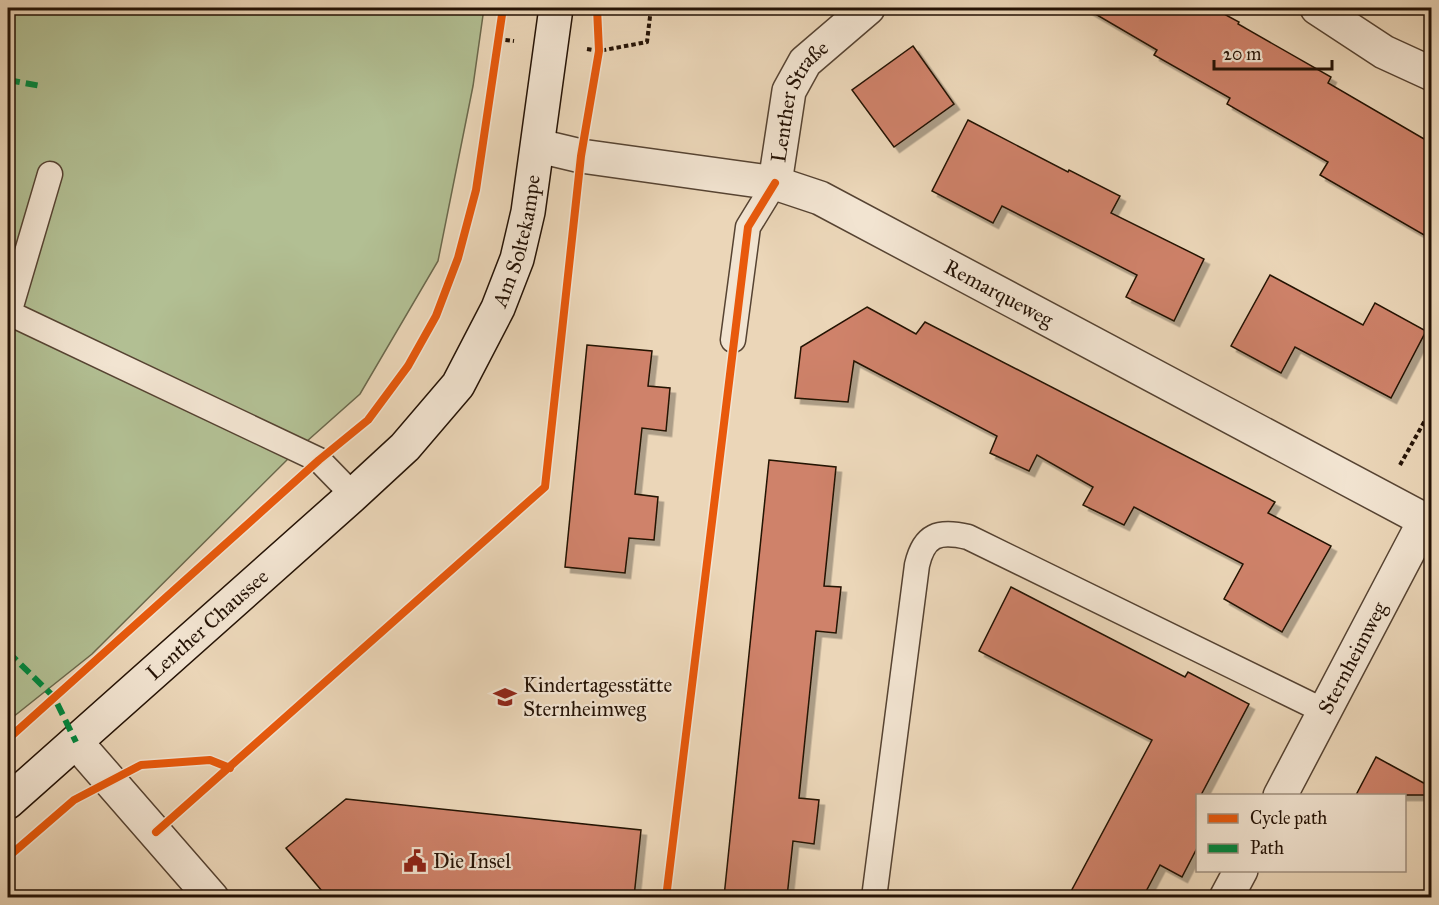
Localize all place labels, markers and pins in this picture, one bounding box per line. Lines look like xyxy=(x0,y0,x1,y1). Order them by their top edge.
place label: Kindertagesstätte Sternheimweg xyxy=(523,672,673,722)
school or university icon: Kindertagesstätte Sternheimweg xyxy=(492,684,518,710)
public building icon: Die Insel xyxy=(402,848,428,874)
place label: Die Insel xyxy=(433,848,511,874)

